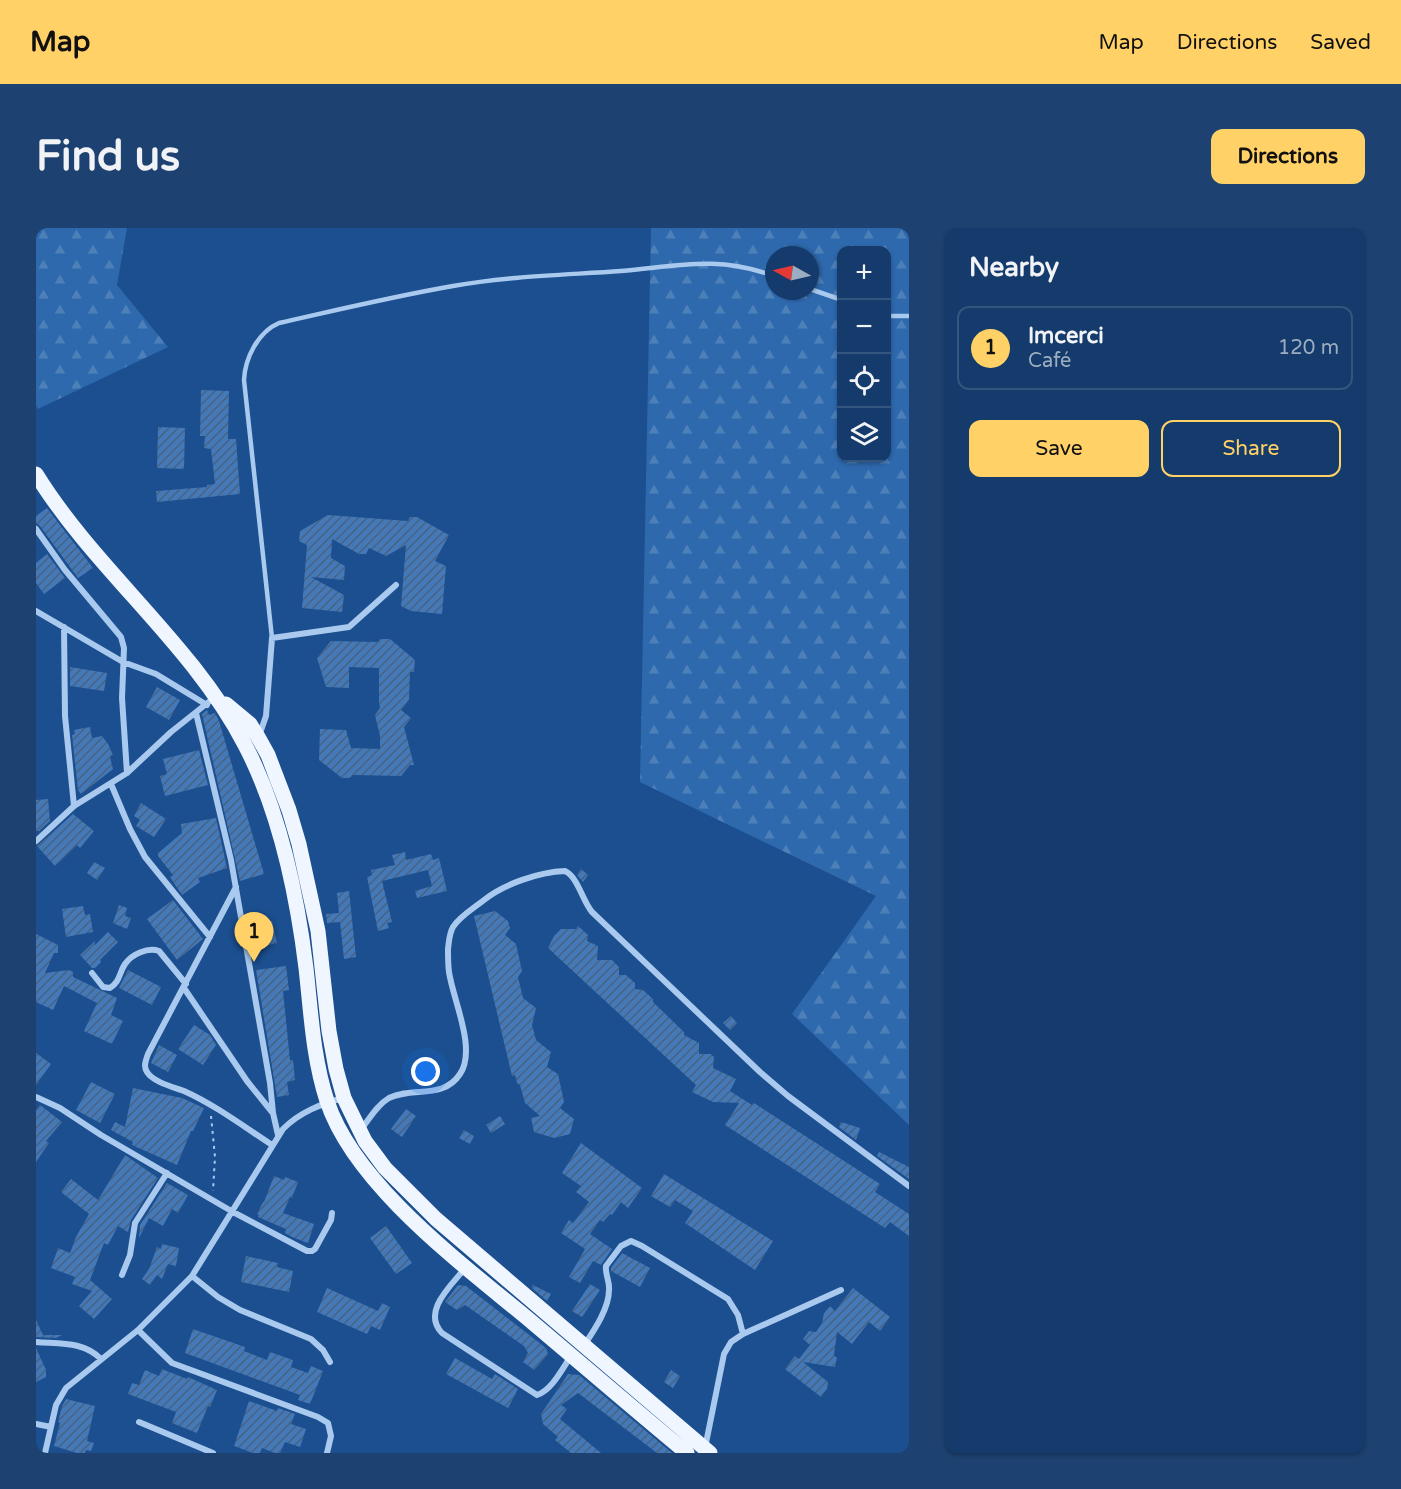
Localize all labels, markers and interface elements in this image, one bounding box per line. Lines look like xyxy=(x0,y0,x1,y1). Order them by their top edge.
text: Map xyxy=(30,25,90,59)
text: Map xyxy=(1098,30,1144,55)
text: Directions xyxy=(1177,30,1277,55)
text: Saved xyxy=(1310,30,1371,55)
button: Directions xyxy=(1211,129,1365,184)
text: Find us xyxy=(36,131,180,182)
north arrow xyxy=(765,246,819,300)
map controls xyxy=(837,246,891,462)
button: + xyxy=(837,246,891,300)
text: Nearby xyxy=(969,252,1059,283)
button: − xyxy=(837,300,891,354)
text: Imcerci xyxy=(1028,323,1104,349)
text: 1 xyxy=(984,336,997,360)
text: 120 m xyxy=(1278,336,1339,360)
text: Café xyxy=(1028,349,1071,373)
button: locate xyxy=(837,354,891,408)
button: layers xyxy=(837,408,891,462)
button: Save xyxy=(969,420,1149,477)
button: Share xyxy=(1161,420,1341,477)
pin: 1 xyxy=(234,912,274,962)
your location xyxy=(411,1057,440,1086)

